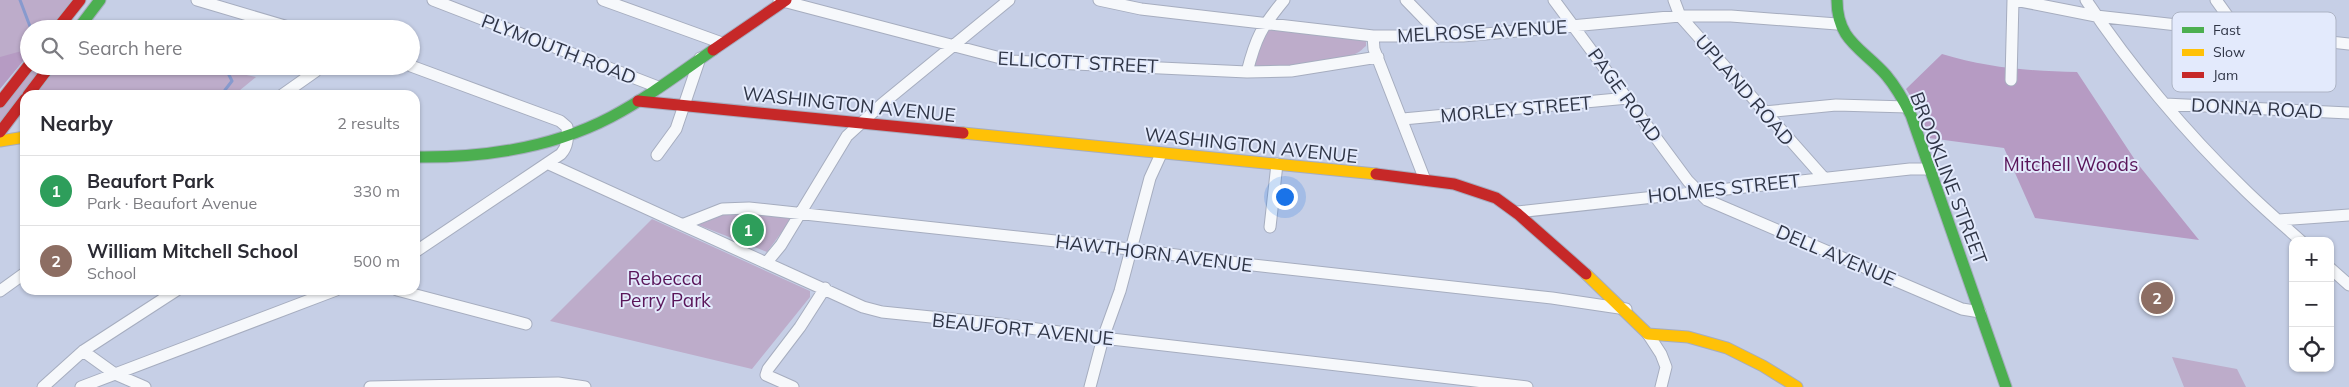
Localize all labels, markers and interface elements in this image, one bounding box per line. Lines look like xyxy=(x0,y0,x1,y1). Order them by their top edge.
street label: PLYMOUTH ROAD xyxy=(478,8,640,90)
legend xyxy=(2172,12,2336,92)
street label: MELROSE AVENUE xyxy=(1396,15,1568,47)
search box xyxy=(20,20,420,75)
text: Fast xyxy=(2213,21,2241,39)
street label: UPLAND ROAD xyxy=(1690,30,1800,150)
icon: search xyxy=(38,34,66,62)
text: Search here xyxy=(78,36,182,60)
street label: PAGE ROAD xyxy=(1583,43,1667,147)
text: Slow xyxy=(2213,43,2245,61)
street label: ELLICOTT STREET xyxy=(997,46,1160,78)
text: Jam xyxy=(2213,66,2238,84)
street label: WASHINGTON AVENUE xyxy=(741,81,957,127)
street label: BROOKLINE STREET xyxy=(1905,88,1993,268)
street label: MORLEY STREET xyxy=(1439,90,1593,128)
street label: DONNA ROAD xyxy=(2191,93,2323,123)
text: Nearby xyxy=(40,110,113,136)
text: 2 results xyxy=(337,113,400,133)
street label: WASHINGTON AVENUE xyxy=(1143,122,1359,168)
park label: Mitchell Woods xyxy=(2004,152,2138,176)
street label: HOLMES STREET xyxy=(1646,168,1802,208)
text: Beaufort Park xyxy=(87,169,214,193)
text: 1 xyxy=(51,181,61,201)
text: 330 m xyxy=(353,181,400,201)
your location xyxy=(1272,184,1298,210)
text: Park · Beaufort Avenue xyxy=(87,193,257,213)
pin: 1 xyxy=(732,211,764,249)
street label: DELL AVENUE xyxy=(1773,219,1899,291)
street label: HAWTHORN AVENUE xyxy=(1054,229,1254,277)
map controls xyxy=(2289,237,2334,372)
button: + xyxy=(2289,237,2334,282)
text: William Mitchell School xyxy=(87,239,298,263)
text: 2 xyxy=(51,251,61,271)
text: 500 m xyxy=(353,251,400,271)
text: School xyxy=(87,263,136,283)
park label: Rebecca Perry Park xyxy=(619,266,711,312)
pin: 2 xyxy=(2141,279,2173,317)
button: − xyxy=(2289,282,2334,327)
street label: BEAUFORT AVENUE xyxy=(931,308,1115,350)
button: locate xyxy=(2289,327,2334,372)

